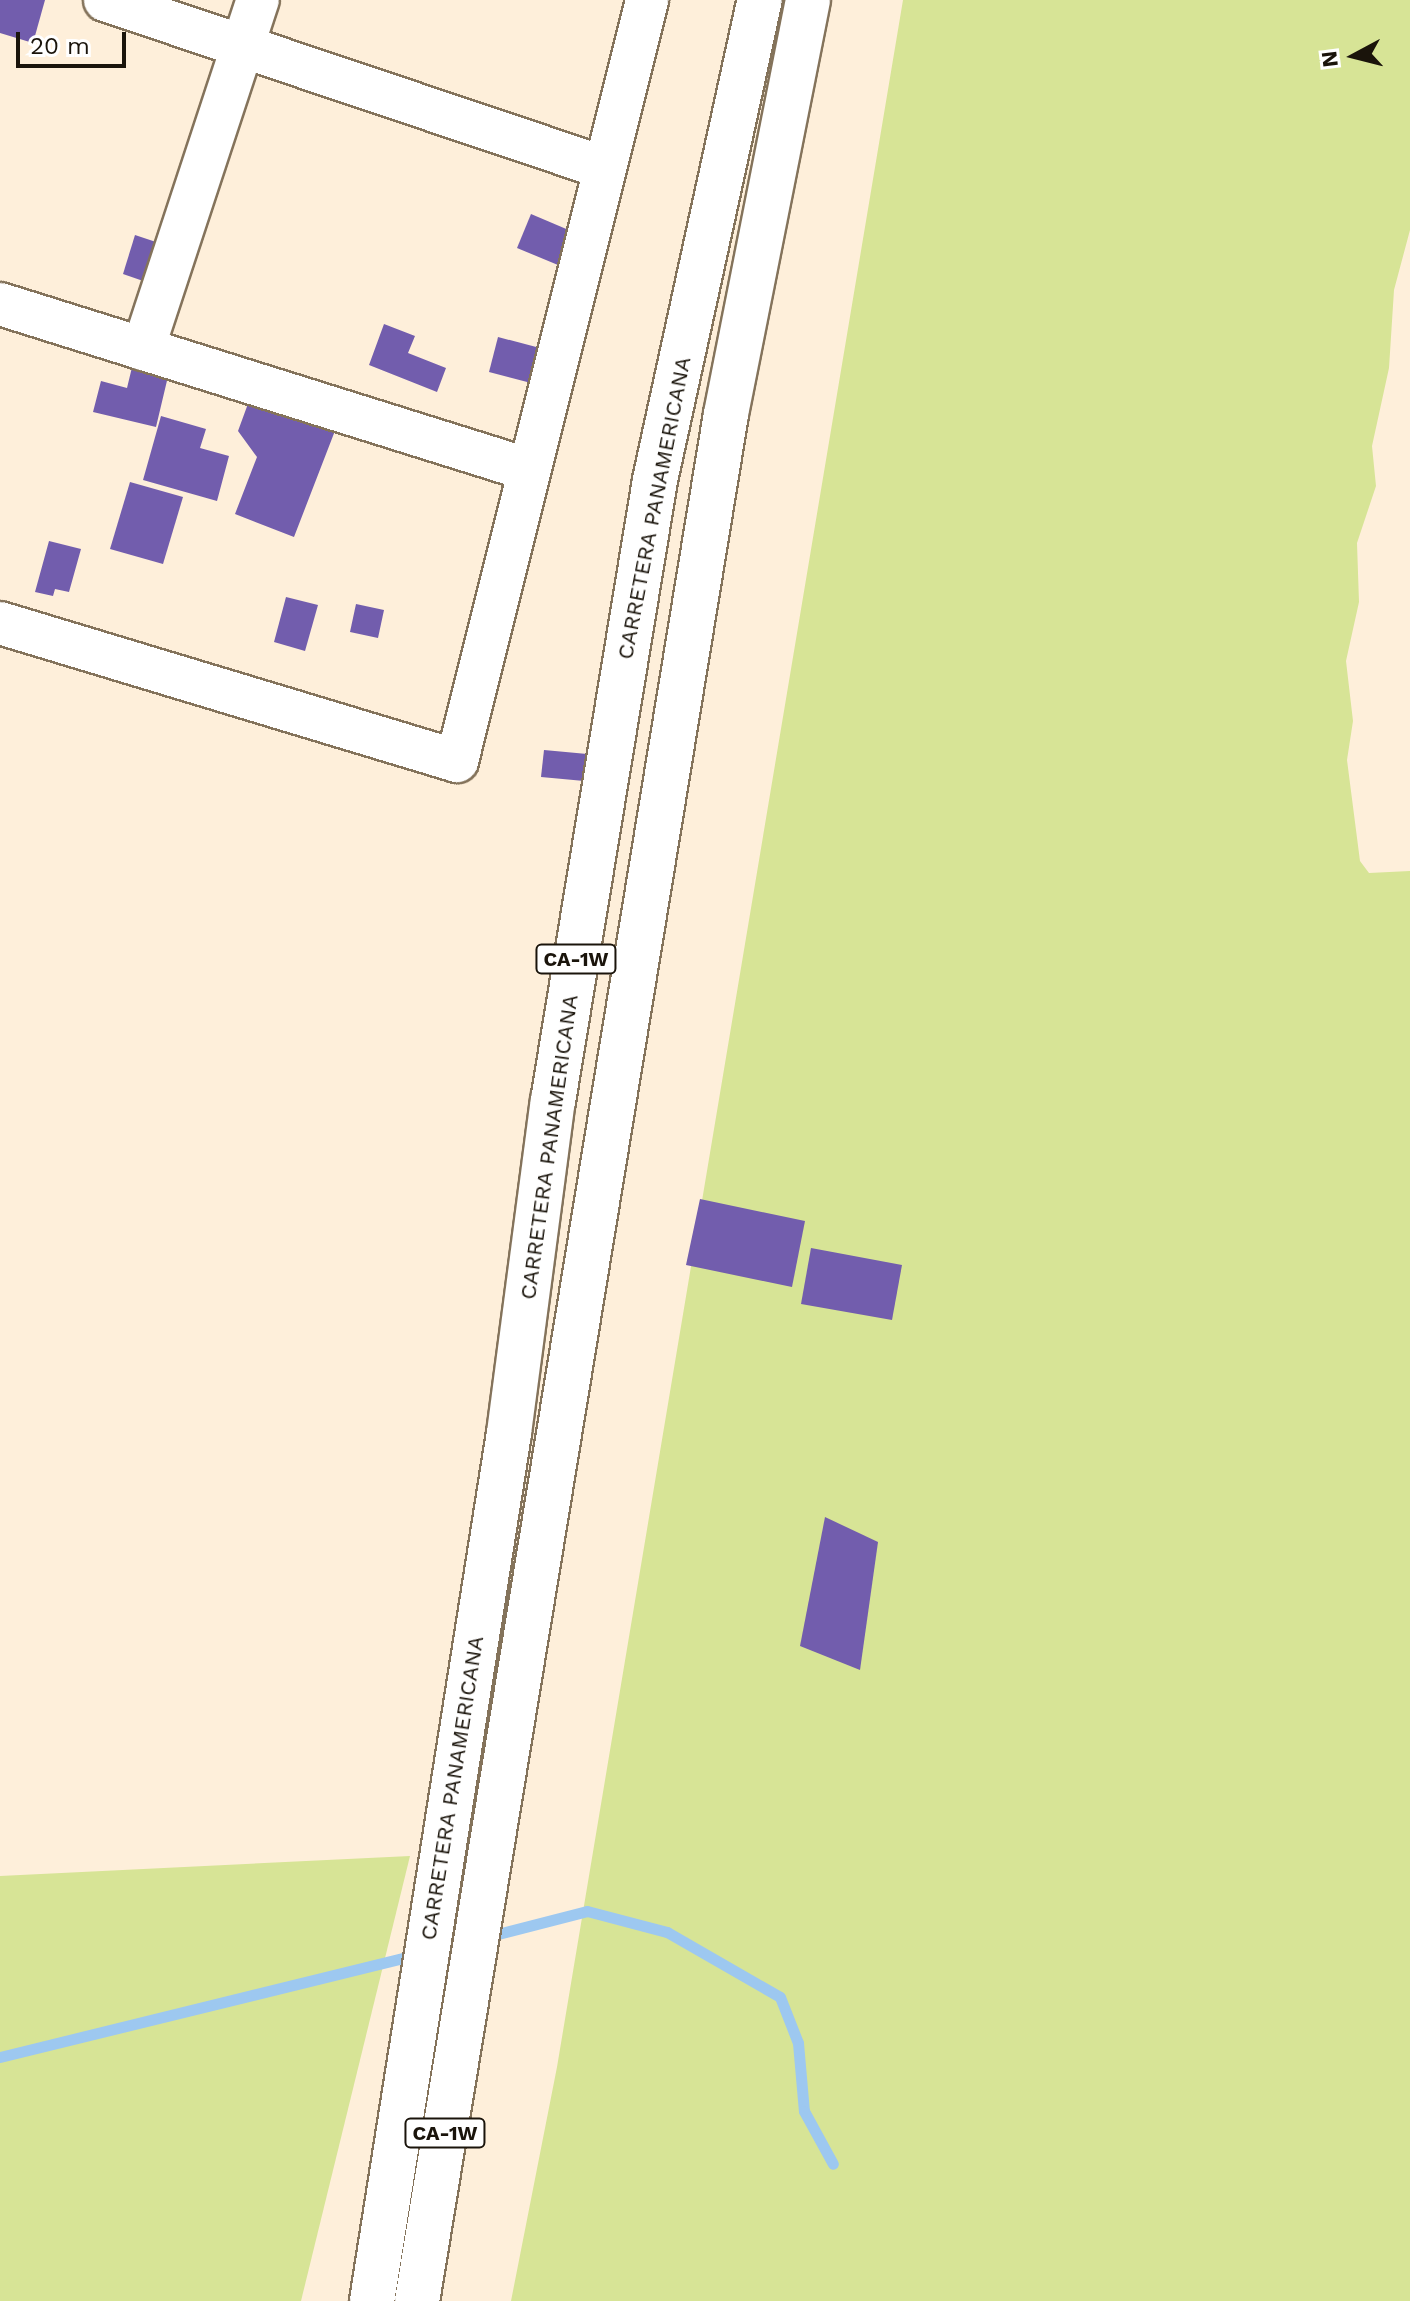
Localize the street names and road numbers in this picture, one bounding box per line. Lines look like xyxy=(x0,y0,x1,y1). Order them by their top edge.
street label: CARRETERA PANAMERICANA xyxy=(612,354,696,662)
road number: CA-1W xyxy=(534,943,618,975)
street label: CARRETERA PANAMERICANA xyxy=(514,992,584,1302)
street label: CARRETERA PANAMERICANA xyxy=(415,1633,489,1943)
road number: CA-1W xyxy=(403,2117,487,2149)

